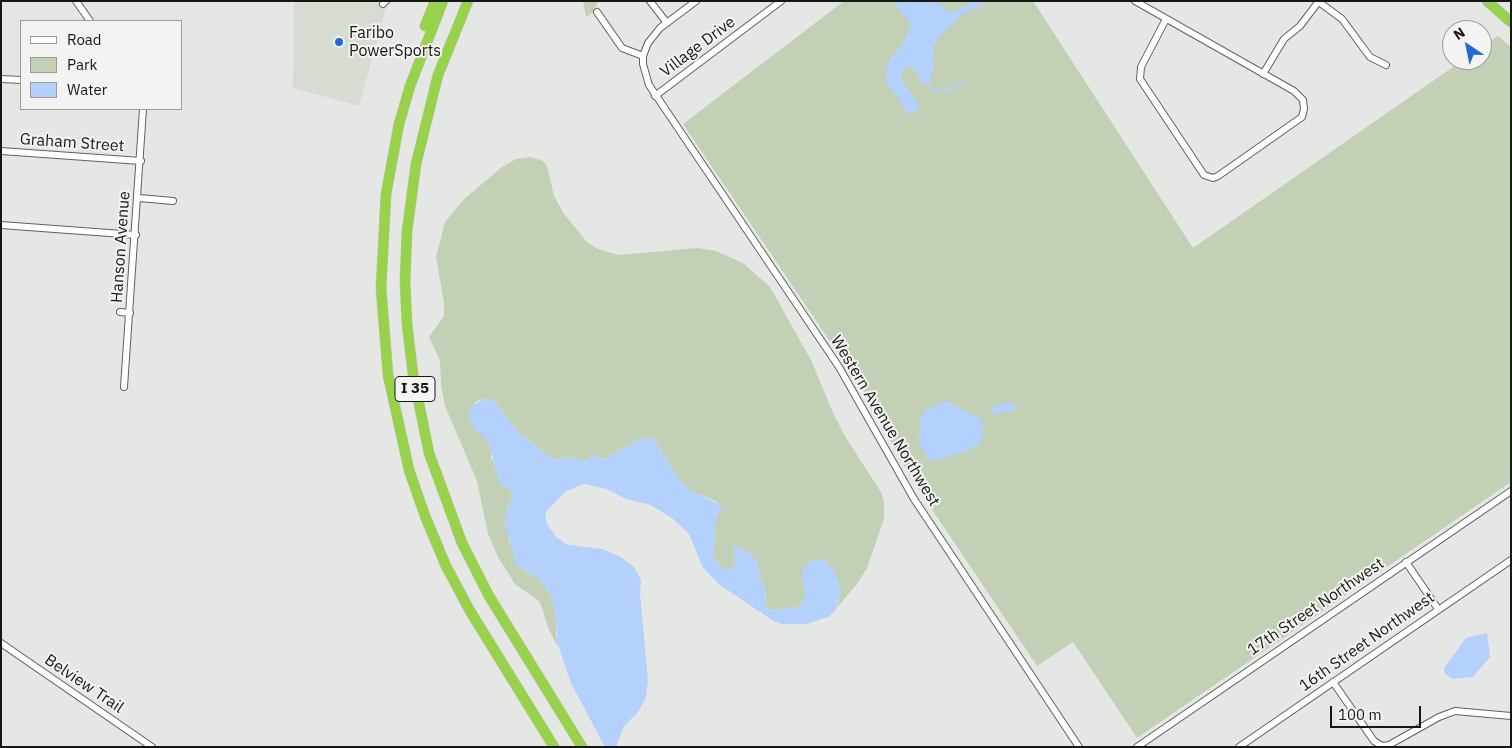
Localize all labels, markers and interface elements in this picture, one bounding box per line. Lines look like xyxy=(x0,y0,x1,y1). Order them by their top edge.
street label: Village Drive xyxy=(657,13,739,81)
legend xyxy=(20,20,182,110)
north arrow xyxy=(1442,20,1492,70)
place label: Faribo PowerSports xyxy=(349,23,441,61)
text: N xyxy=(1450,23,1468,44)
text: Road xyxy=(67,30,102,49)
marker: Faribo PowerSports xyxy=(333,36,345,48)
text: Park xyxy=(67,55,97,74)
text: Water xyxy=(67,80,107,99)
street label: Graham Street xyxy=(19,130,125,156)
street label: Hanson Avenue xyxy=(108,190,134,304)
street label: Western Avenue Northwest xyxy=(826,332,944,510)
road number: I 35 xyxy=(395,376,435,402)
street label: 17th Street Northwest xyxy=(1244,554,1388,660)
street label: 16th Street Northwest xyxy=(1296,588,1438,696)
street label: Belview Trail xyxy=(41,651,127,717)
scale bar xyxy=(1332,696,1423,728)
text: 100 m xyxy=(1338,705,1382,724)

